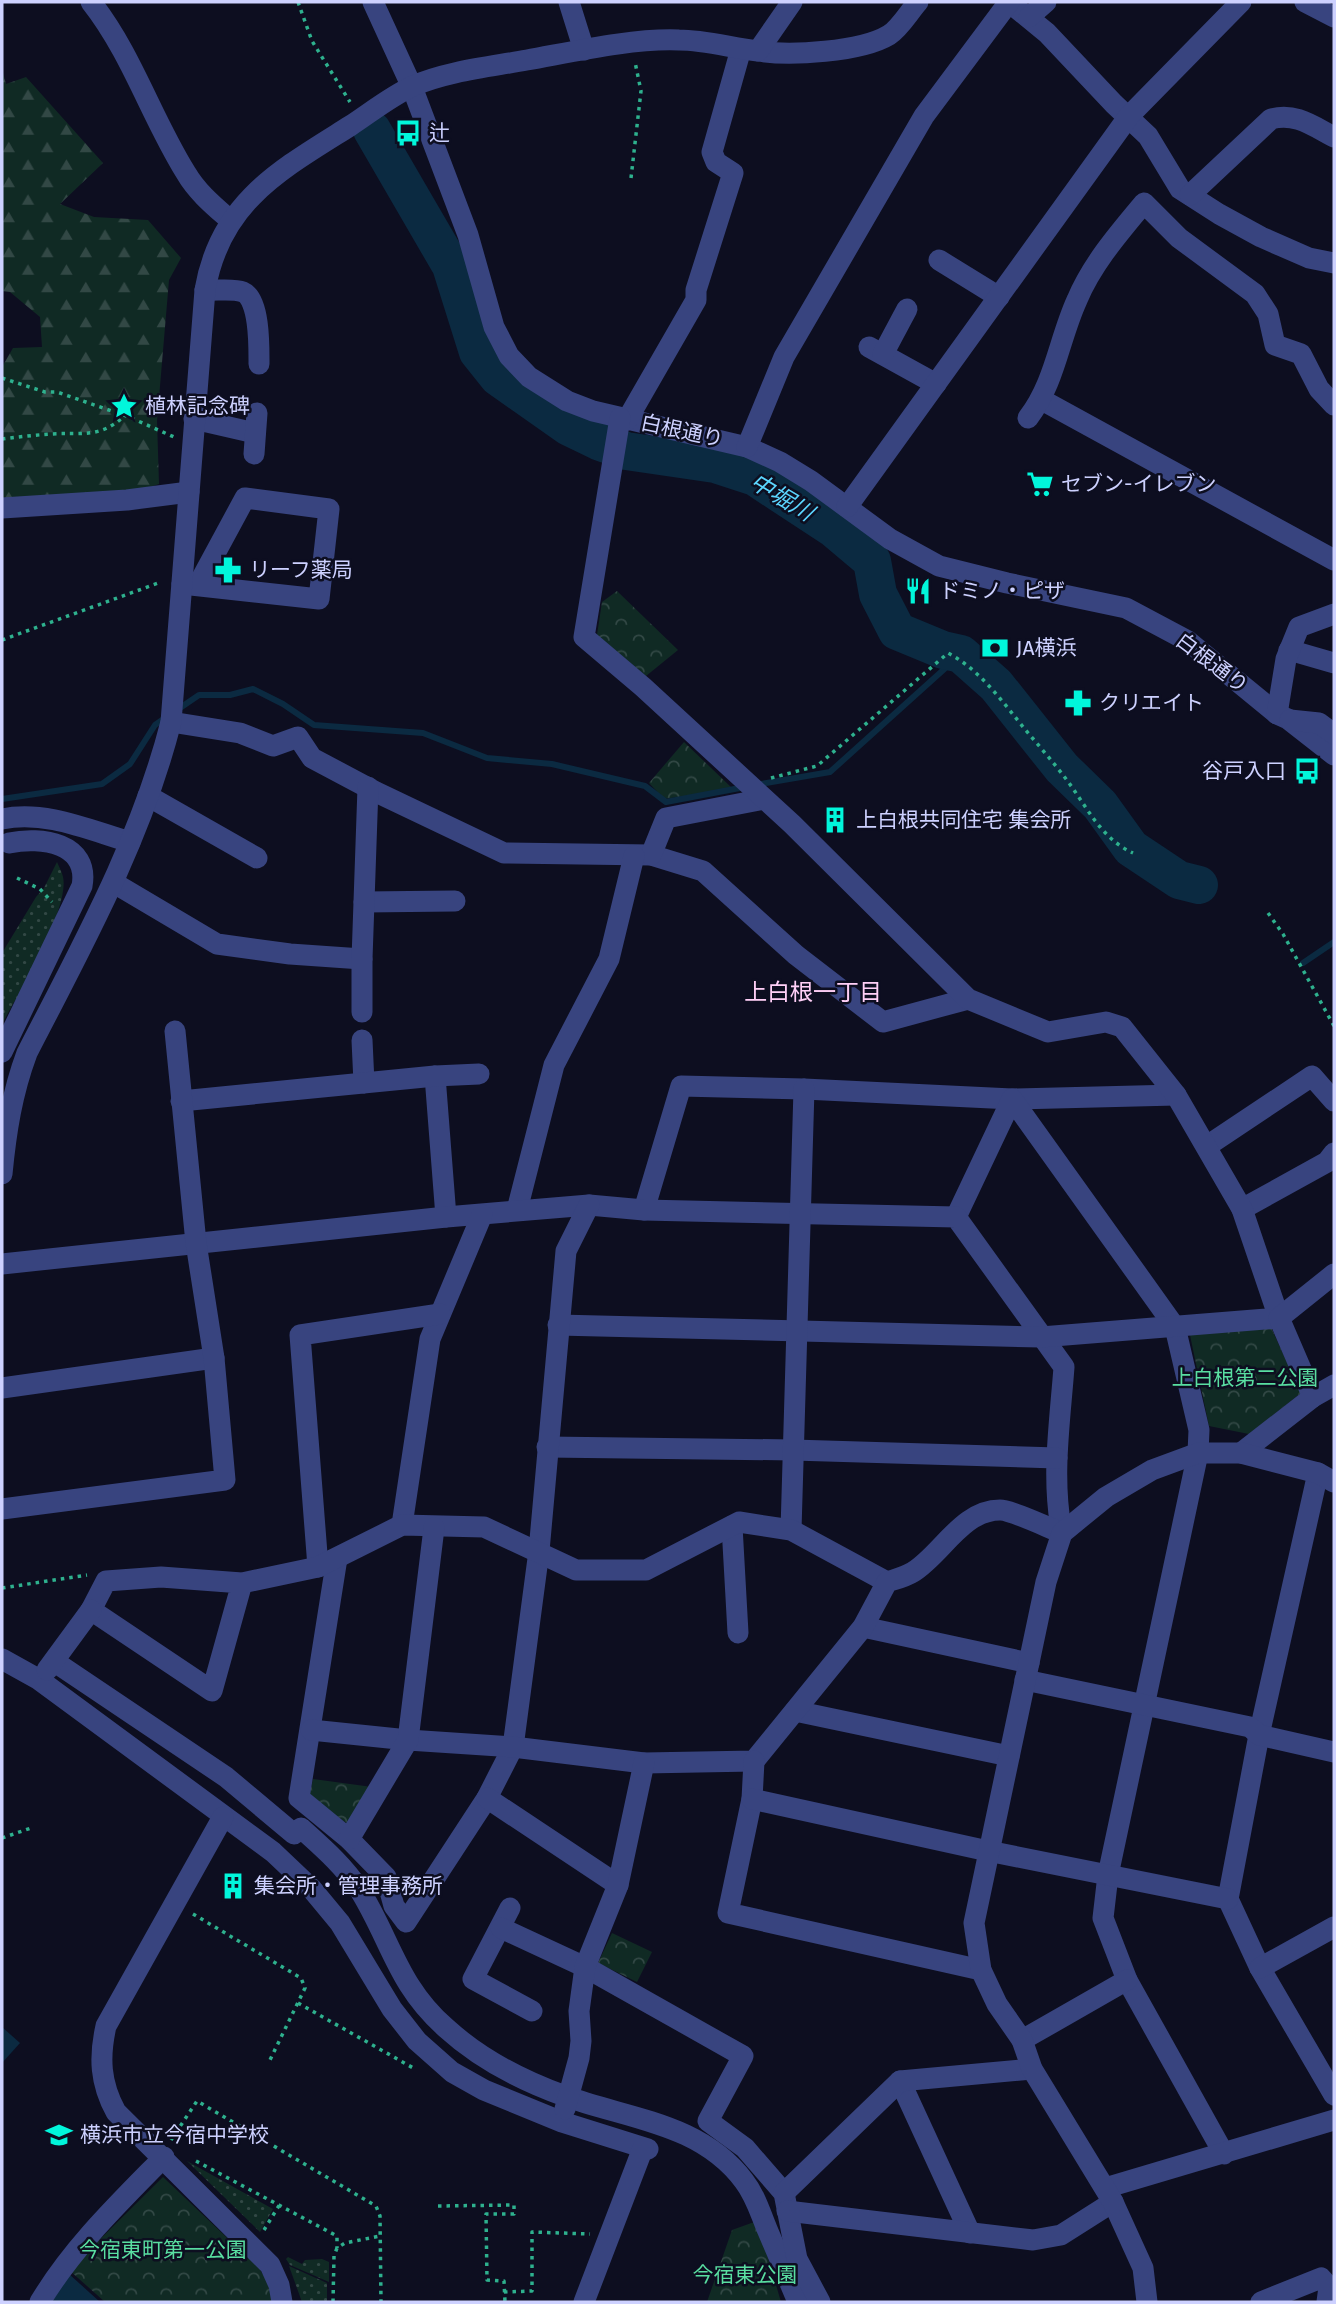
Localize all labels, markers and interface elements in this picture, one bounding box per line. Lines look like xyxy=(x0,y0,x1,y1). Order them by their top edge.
bus stop icon: 辻 xyxy=(393,118,423,148)
place label: 辻 xyxy=(429,120,450,146)
place icon: 植林記念碑 xyxy=(109,391,139,421)
place label: 植林記念碑 xyxy=(145,393,250,419)
street label: 白根通り xyxy=(638,410,726,452)
water label: 中堀川 xyxy=(745,467,821,528)
supermarket icon: セブン-イレブン xyxy=(1025,469,1055,499)
place label: セブン-イレブン xyxy=(1061,471,1216,497)
pharmacy icon: リーフ薬局 xyxy=(213,555,243,585)
place label: リーフ薬局 xyxy=(249,557,353,583)
restaurant icon: ドミノ・ピザ xyxy=(903,576,933,606)
place label: ドミノ・ピザ xyxy=(939,578,1065,604)
street label: 白根通り xyxy=(1171,627,1253,699)
bank icon: JA横浜 xyxy=(980,633,1010,663)
place label: JA横浜 xyxy=(1016,635,1076,661)
pharmacy icon: クリエイト xyxy=(1063,688,1093,718)
place label: クリエイト xyxy=(1099,690,1204,716)
bus stop icon: 谷戸入口 xyxy=(1292,756,1322,786)
place label: 谷戸入口 xyxy=(1202,758,1286,784)
building icon: 上白根共同住宅 集会所 xyxy=(820,805,850,835)
place label: 上白根共同住宅 集会所 xyxy=(856,807,1072,833)
district label: 上白根一丁目 xyxy=(744,978,882,1006)
park label: 上白根第二公園 xyxy=(1172,1365,1319,1391)
building icon: 集会所・管理事務所 xyxy=(218,1871,248,1901)
place label: 集会所・管理事務所 xyxy=(254,1873,443,1899)
school or university icon: 横浜市立今宿中学校 xyxy=(44,2120,74,2150)
place label: 横浜市立今宿中学校 xyxy=(80,2122,269,2148)
park label: 今宿東町第一公園 xyxy=(79,2237,247,2263)
park label: 今宿東公園 xyxy=(693,2262,798,2288)

